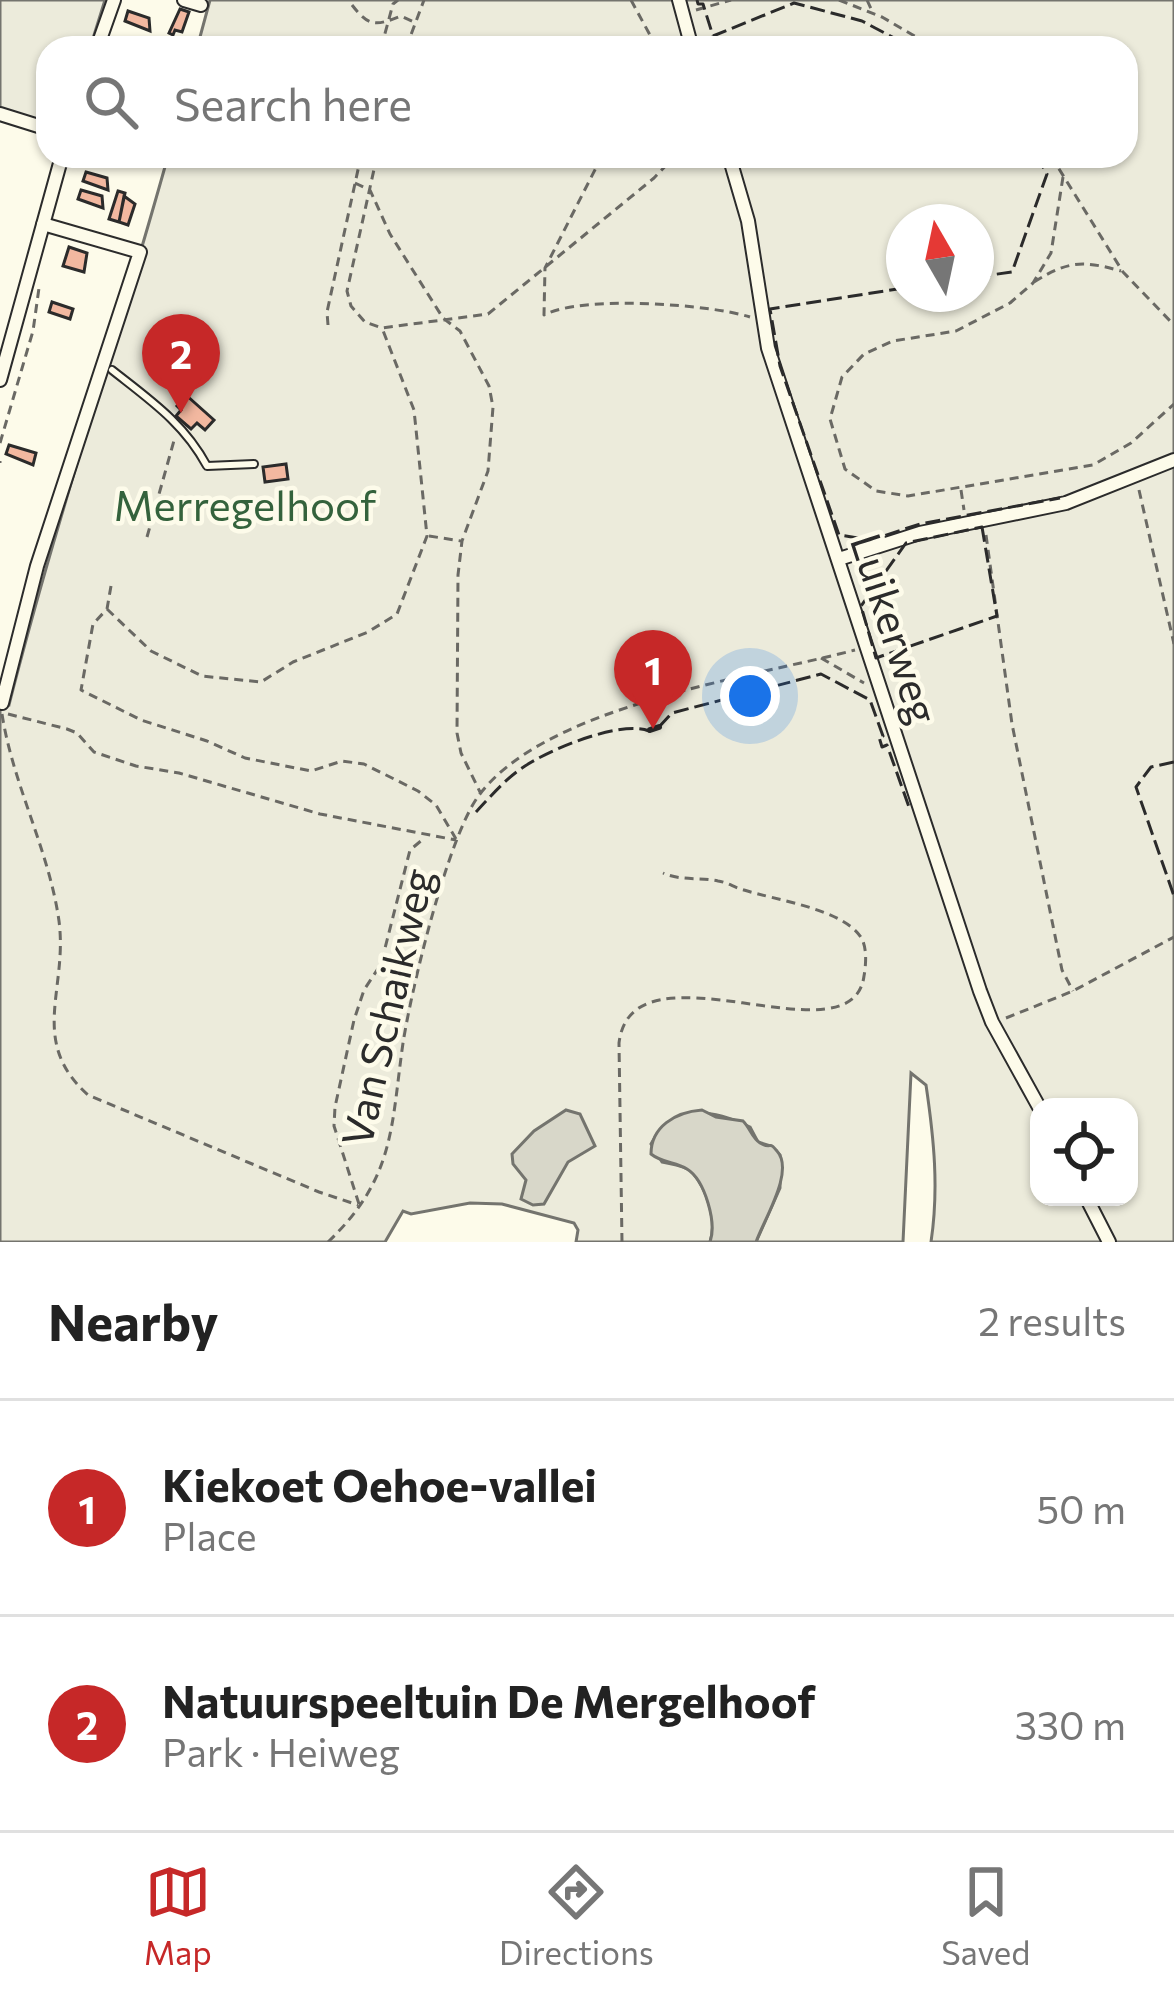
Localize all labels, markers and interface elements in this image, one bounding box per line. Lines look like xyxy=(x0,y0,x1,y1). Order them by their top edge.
search box xyxy=(36,36,1138,168)
icon: search xyxy=(78,69,144,135)
text: Search here xyxy=(174,75,412,130)
north arrow xyxy=(886,204,994,312)
pin: 2 xyxy=(142,314,220,413)
park label: Merregelhoof xyxy=(114,478,377,530)
street label: Luikerweg xyxy=(841,526,951,730)
pin: 1 xyxy=(614,630,692,729)
your location xyxy=(720,666,780,726)
street label: Van Schaikweg xyxy=(329,863,443,1151)
map controls xyxy=(1030,1098,1138,1206)
button: locate xyxy=(1030,1098,1138,1206)
text: Nearby xyxy=(48,1289,218,1352)
text: 2 results xyxy=(978,1296,1126,1344)
text: Kiekoet Oehoe-vallei xyxy=(162,1456,597,1511)
text: 1 xyxy=(78,1484,96,1532)
text: 50 m xyxy=(1037,1484,1126,1532)
text: Place xyxy=(162,1511,257,1559)
text: Natuurspeeltuin De Mergelhoof xyxy=(162,1672,816,1727)
text: 2 xyxy=(76,1700,98,1748)
text: 330 m xyxy=(1015,1700,1126,1748)
text: Park · Heiweg xyxy=(162,1727,400,1775)
tab: Map xyxy=(144,1859,212,1972)
tab: Directions xyxy=(499,1859,654,1972)
tab: Saved xyxy=(941,1859,1030,1972)

